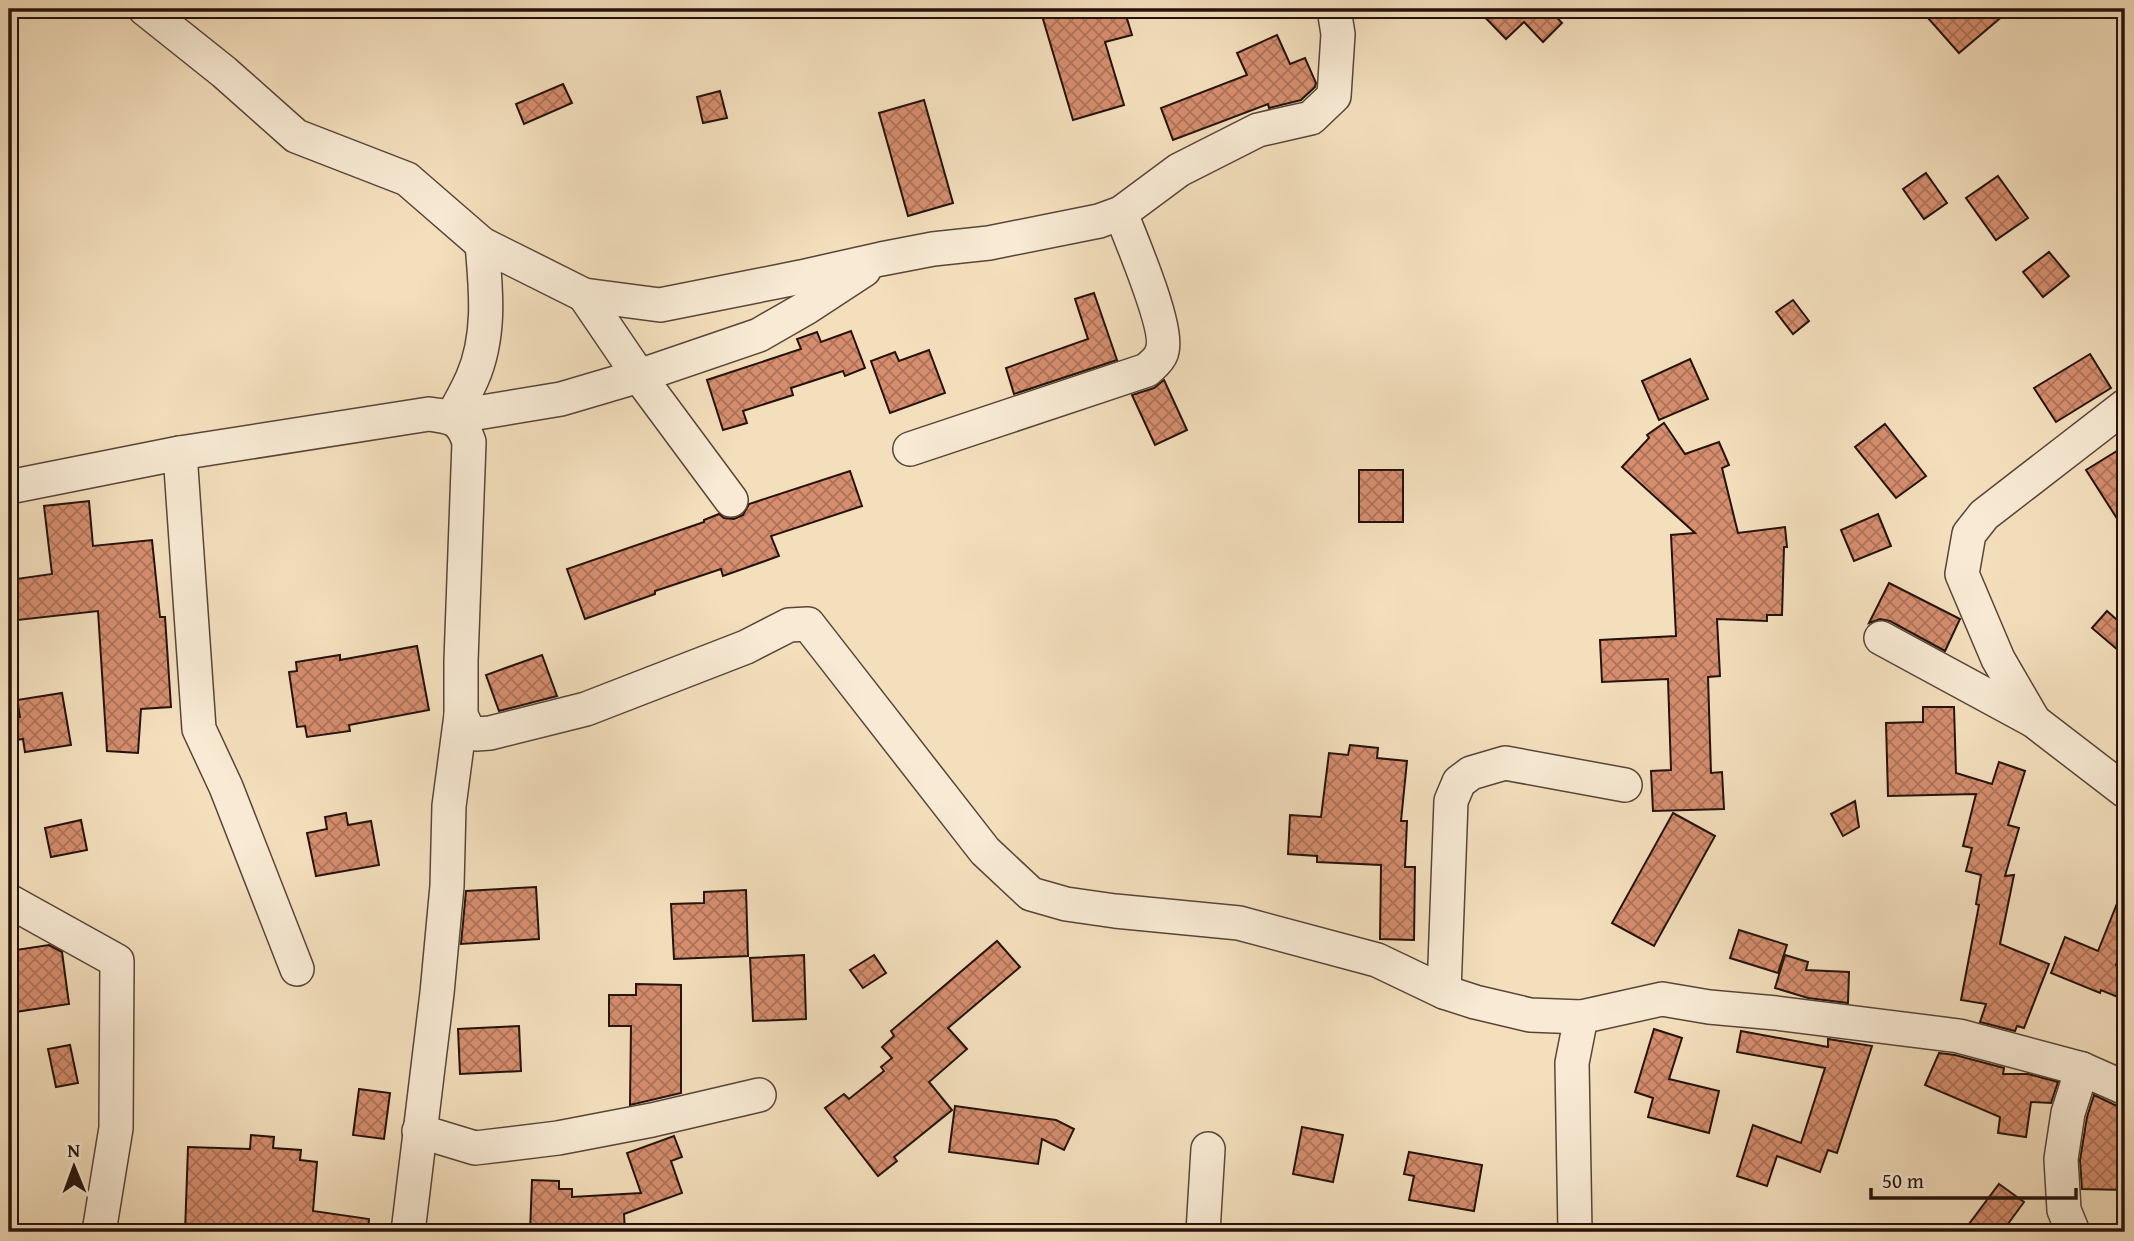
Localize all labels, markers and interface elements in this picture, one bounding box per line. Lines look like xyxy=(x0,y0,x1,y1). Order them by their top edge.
north arrow xyxy=(38,1132,108,1202)
text: N xyxy=(67,1136,81,1164)
scale bar xyxy=(1871,1157,2076,1201)
text: 50 m xyxy=(1882,1165,1924,1196)

